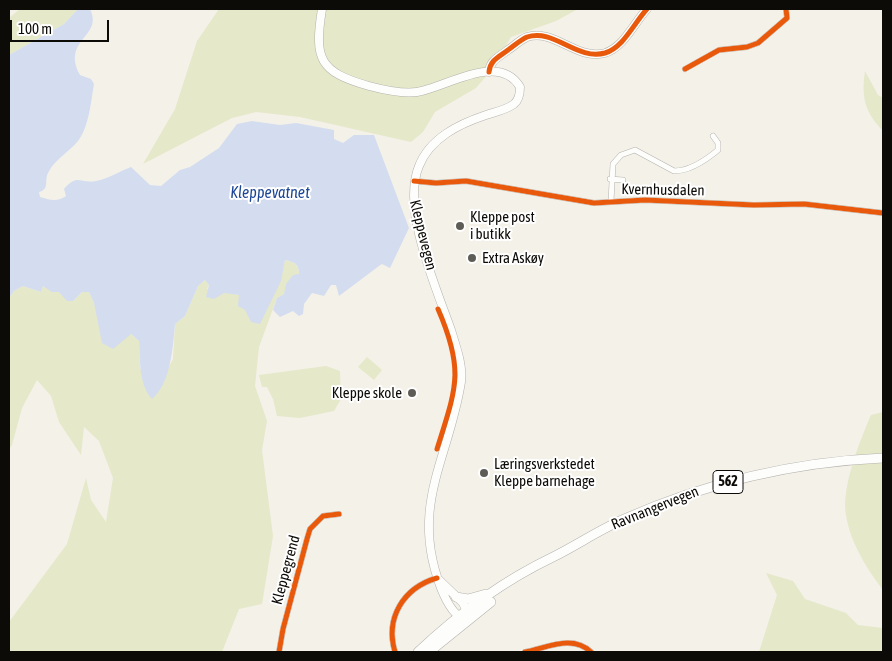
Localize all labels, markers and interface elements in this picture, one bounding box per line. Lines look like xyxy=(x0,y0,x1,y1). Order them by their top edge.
scale bar xyxy=(12,10,111,42)
text: 100 m xyxy=(18,20,52,37)
street label: Kvernhusdalen xyxy=(621,180,705,200)
water label: Kleppevatnet xyxy=(230,183,310,203)
street label: Kleppevegen xyxy=(406,198,440,272)
place label: Kleppe post i butikk xyxy=(470,208,535,243)
marker: Kleppe post i butikk xyxy=(454,220,466,232)
place label: Extra Askøy xyxy=(482,249,544,267)
marker: Extra Askøy xyxy=(466,252,478,264)
place label: Kleppe skole xyxy=(332,384,402,402)
marker: Kleppe skole xyxy=(406,387,418,399)
place label: Læringsverkstedet Kleppe barnehage xyxy=(494,455,595,490)
marker: Læringsverkstedet Kleppe barnehage xyxy=(478,467,490,479)
road number: 562 xyxy=(713,471,743,494)
street label: Ravnangervegen xyxy=(609,482,701,534)
street label: Kleppegrend xyxy=(268,533,304,607)

